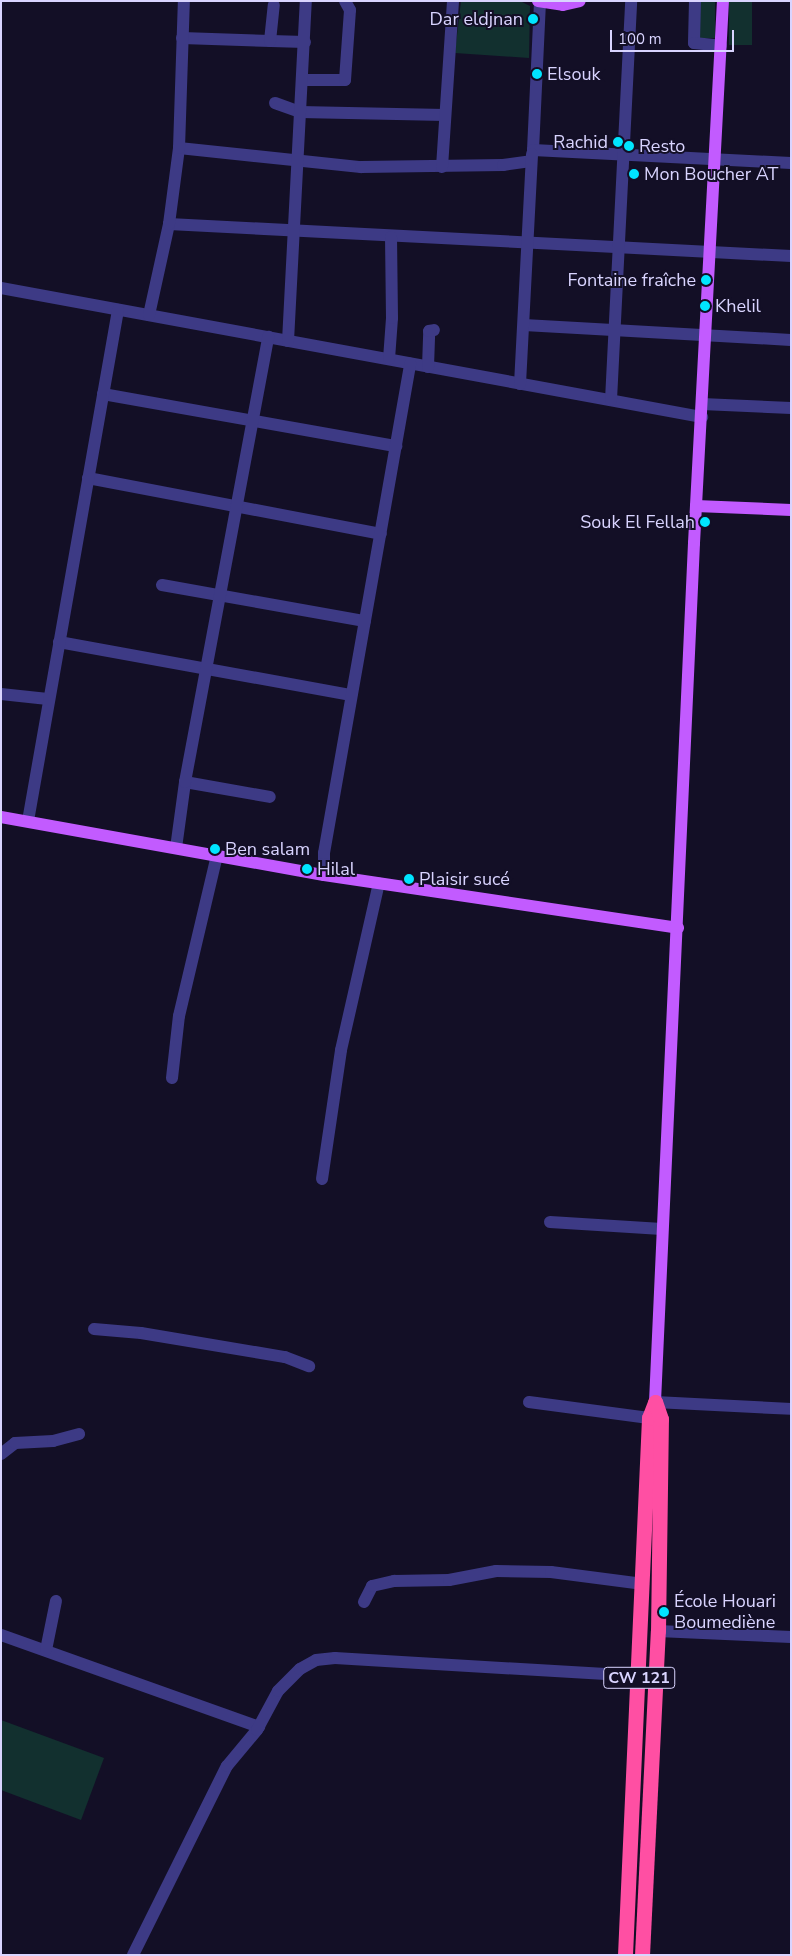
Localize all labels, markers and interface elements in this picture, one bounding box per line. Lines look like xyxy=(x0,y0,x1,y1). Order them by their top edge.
place label: Dar eldjnan xyxy=(429,8,523,30)
marker: Dar eldjnan xyxy=(527,13,539,25)
scale bar xyxy=(612,20,736,52)
text: 100 m xyxy=(618,29,662,49)
place label: Elsouk xyxy=(547,63,600,85)
marker: Elsouk xyxy=(531,68,543,80)
place label: Rachid xyxy=(553,131,608,153)
place label: Resto xyxy=(639,135,685,157)
marker: Rachid xyxy=(612,136,624,148)
marker: Resto xyxy=(623,140,635,152)
place label: Mon Boucher AT xyxy=(644,163,778,185)
marker: Mon Boucher AT xyxy=(628,168,640,180)
place label: Fontaine fraîche xyxy=(568,269,696,291)
marker: Fontaine fraîche xyxy=(700,274,712,286)
place label: Khelil xyxy=(715,295,761,317)
marker: Khelil xyxy=(699,300,711,312)
place label: Souk El Fellah xyxy=(580,511,695,533)
marker: Souk El Fellah xyxy=(699,516,711,528)
place label: Ben salam xyxy=(225,838,310,860)
marker: Ben salam xyxy=(209,843,221,855)
place label: Hilal xyxy=(317,858,355,880)
marker: Hilal xyxy=(301,863,313,875)
place label: Plaisir sucé xyxy=(419,868,510,890)
marker: Plaisir sucé xyxy=(403,873,415,885)
place label: École Houari Boumediène xyxy=(674,1591,776,1634)
marker: École Houari Boumediène xyxy=(658,1606,670,1618)
road number: CW 121 xyxy=(603,1665,675,1692)

